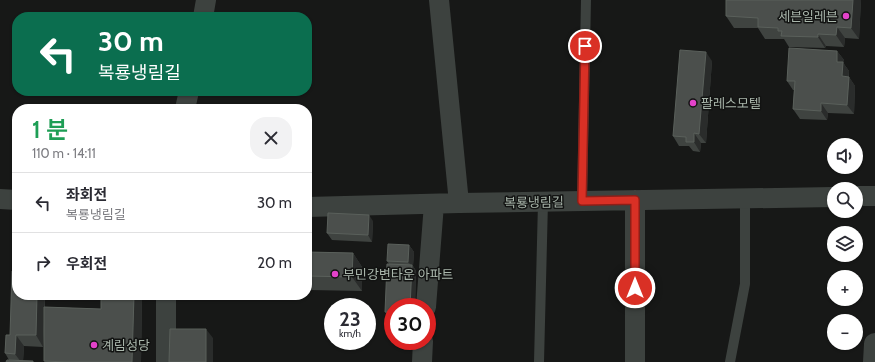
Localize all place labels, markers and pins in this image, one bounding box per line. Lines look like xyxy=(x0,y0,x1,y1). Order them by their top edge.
place label: 세븐일레븐 xyxy=(778,8,838,24)
marker: 세븐일레븐 xyxy=(841,11,851,21)
pin xyxy=(568,29,602,63)
place label: 팔레스모텔 xyxy=(701,95,761,111)
marker: 팔레스모텔 xyxy=(688,98,698,108)
place label: 부민강변타운 아파트 xyxy=(343,266,454,282)
marker: 부민강변타운 아파트 xyxy=(330,269,340,279)
place label: 계림성당 xyxy=(102,337,150,353)
marker: 계림성당 xyxy=(89,340,99,350)

